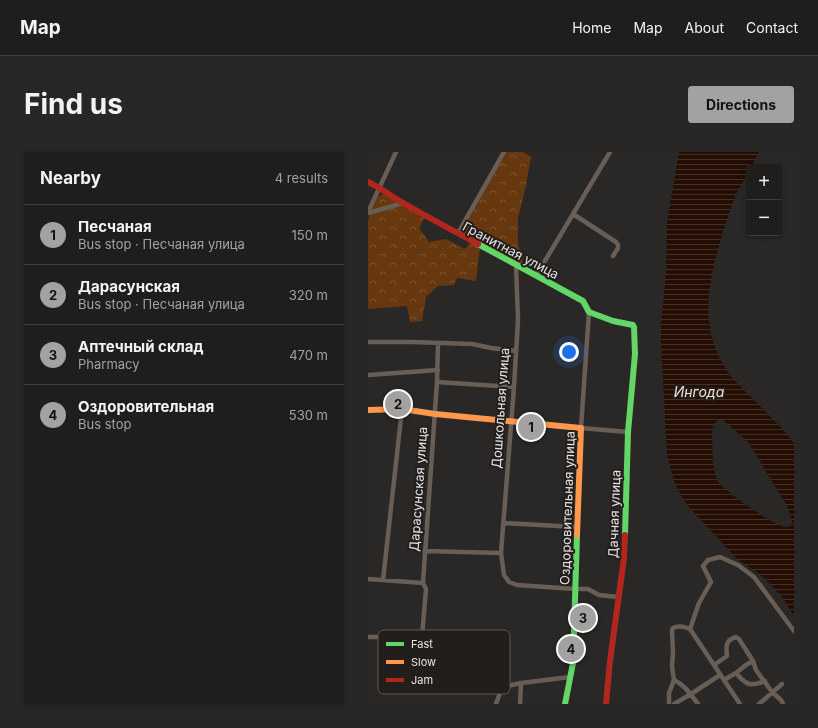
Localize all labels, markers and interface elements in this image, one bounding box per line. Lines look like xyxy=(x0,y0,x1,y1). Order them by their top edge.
text: Map xyxy=(20,16,61,39)
text: Home xyxy=(572,19,611,36)
text: Map xyxy=(633,19,663,36)
text: About xyxy=(685,19,724,36)
text: Contact xyxy=(746,19,798,36)
button: Directions xyxy=(688,86,794,123)
text: Find us xyxy=(24,87,123,121)
map controls xyxy=(746,164,782,236)
button: + xyxy=(746,164,782,200)
text: Nearby xyxy=(40,168,101,188)
text: 4 results xyxy=(275,170,328,186)
button: − xyxy=(746,200,782,236)
text: Песчаная xyxy=(78,217,152,236)
street label: Гранитная улица xyxy=(460,218,562,282)
text: 1 xyxy=(50,227,56,243)
text: 150 m xyxy=(292,227,328,243)
text: Bus stop · Песчаная улица xyxy=(78,236,245,252)
text: Дарасунская xyxy=(78,277,180,296)
text: 2 xyxy=(49,287,57,303)
text: 320 m xyxy=(289,287,328,303)
text: Bus stop · Песчаная улица xyxy=(78,296,245,312)
text: Аптечный склад xyxy=(78,337,203,356)
your location xyxy=(559,342,579,362)
text: 3 xyxy=(49,347,57,363)
text: 470 m xyxy=(289,347,328,363)
street label: Дошкольная улица xyxy=(488,347,512,469)
text: Pharmacy xyxy=(78,356,140,372)
water label: Ингода xyxy=(674,383,725,400)
pin: 2 xyxy=(385,389,411,419)
text: Оздоровительная xyxy=(78,397,214,416)
text: 4 xyxy=(49,407,57,423)
text: 530 m xyxy=(289,407,328,423)
pin: 1 xyxy=(518,412,544,442)
text: Bus stop xyxy=(78,416,131,432)
street label: Дарасунская улица xyxy=(406,426,430,552)
street label: Оздоровительная улица xyxy=(556,431,578,585)
street label: Дачная улица xyxy=(604,470,624,558)
pin: 3 xyxy=(570,603,596,633)
legend xyxy=(378,630,510,694)
pin: 4 xyxy=(558,634,584,664)
text: Fast xyxy=(411,637,433,651)
text: Slow xyxy=(411,655,436,669)
text: Jam xyxy=(411,673,433,687)

